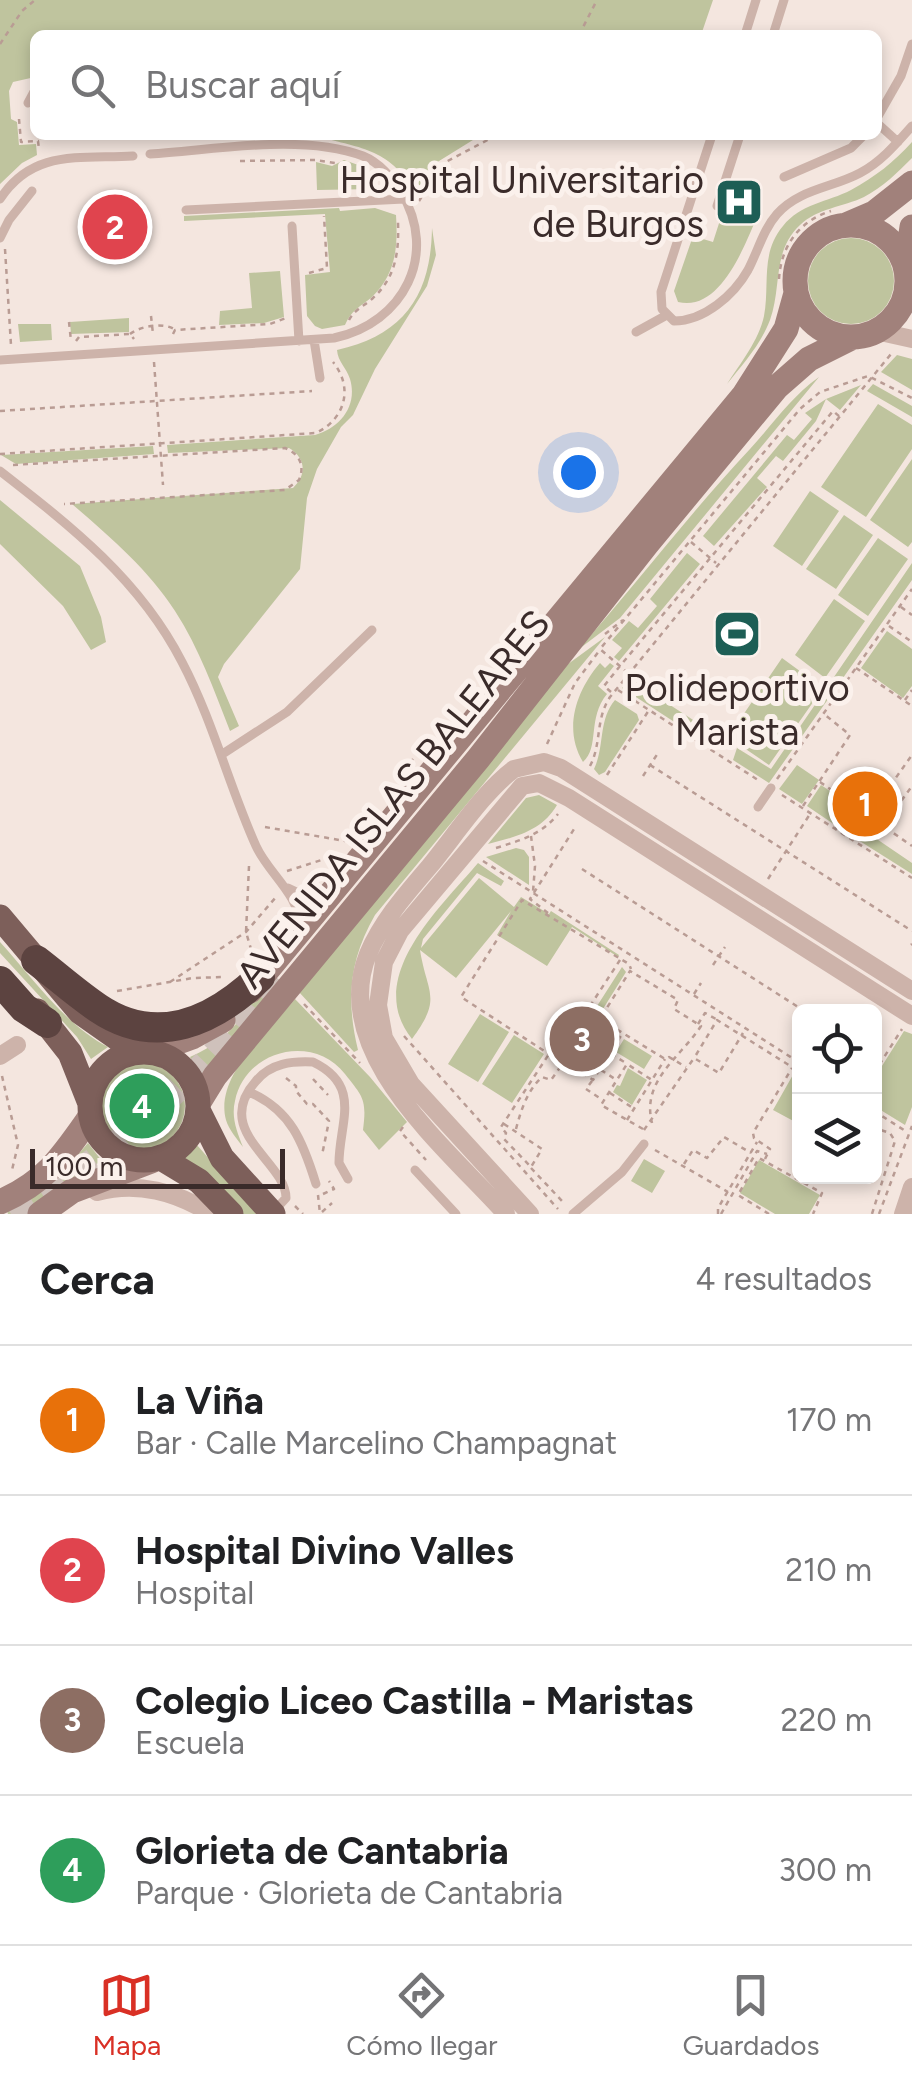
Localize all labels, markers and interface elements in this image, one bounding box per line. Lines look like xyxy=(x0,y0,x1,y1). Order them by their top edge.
search box xyxy=(30,30,882,140)
icon: search xyxy=(65,58,120,113)
text: Buscar aquí xyxy=(145,62,341,108)
place label: Hospital Universitario de Burgos xyxy=(339,157,704,247)
hospital icon: Hospital Universitario de Burgos xyxy=(713,176,765,228)
pin: 2 xyxy=(82,190,148,264)
your location xyxy=(553,447,604,498)
street label: AVENIDA ISLAS BALEARES xyxy=(227,601,559,997)
sports icon: Polideportivo Marista xyxy=(711,608,763,660)
place label: Polideportivo Marista xyxy=(624,665,850,755)
pin: 1 xyxy=(832,766,898,842)
pin: 3 xyxy=(550,1002,614,1076)
map controls xyxy=(792,1004,882,1184)
button: locate xyxy=(792,1004,882,1094)
pin: 4 xyxy=(110,1068,174,1144)
button: layers xyxy=(792,1094,882,1184)
scale bar xyxy=(30,1144,285,1188)
text: 100 m xyxy=(45,1149,123,1183)
text: Cerca xyxy=(40,1254,155,1305)
text: 4 resultados xyxy=(696,1260,872,1298)
text: La Viña xyxy=(135,1378,264,1424)
text: 1 xyxy=(66,1401,79,1439)
text: 170 m xyxy=(786,1401,872,1439)
text: Bar · Calle Marcelino Champagnat xyxy=(135,1424,617,1462)
text: Hospital Divino Valles xyxy=(135,1528,514,1574)
text: 2 xyxy=(63,1551,82,1589)
text: 210 m xyxy=(785,1551,872,1589)
text: Hospital xyxy=(135,1574,254,1612)
text: Colegio Liceo Castilla - Maristas xyxy=(135,1678,693,1724)
text: 3 xyxy=(64,1701,81,1739)
text: 220 m xyxy=(781,1701,872,1739)
text: Escuela xyxy=(135,1724,245,1762)
text: Glorieta de Cantabria xyxy=(135,1828,509,1874)
text: 4 xyxy=(62,1851,83,1889)
text: 300 m xyxy=(778,1851,872,1889)
text: Parque · Glorieta de Cantabria xyxy=(135,1874,563,1912)
tab: Mapa xyxy=(92,1968,161,2062)
tab: Cómo llegar xyxy=(346,1968,497,2062)
tab: Guardados xyxy=(682,1968,820,2062)

